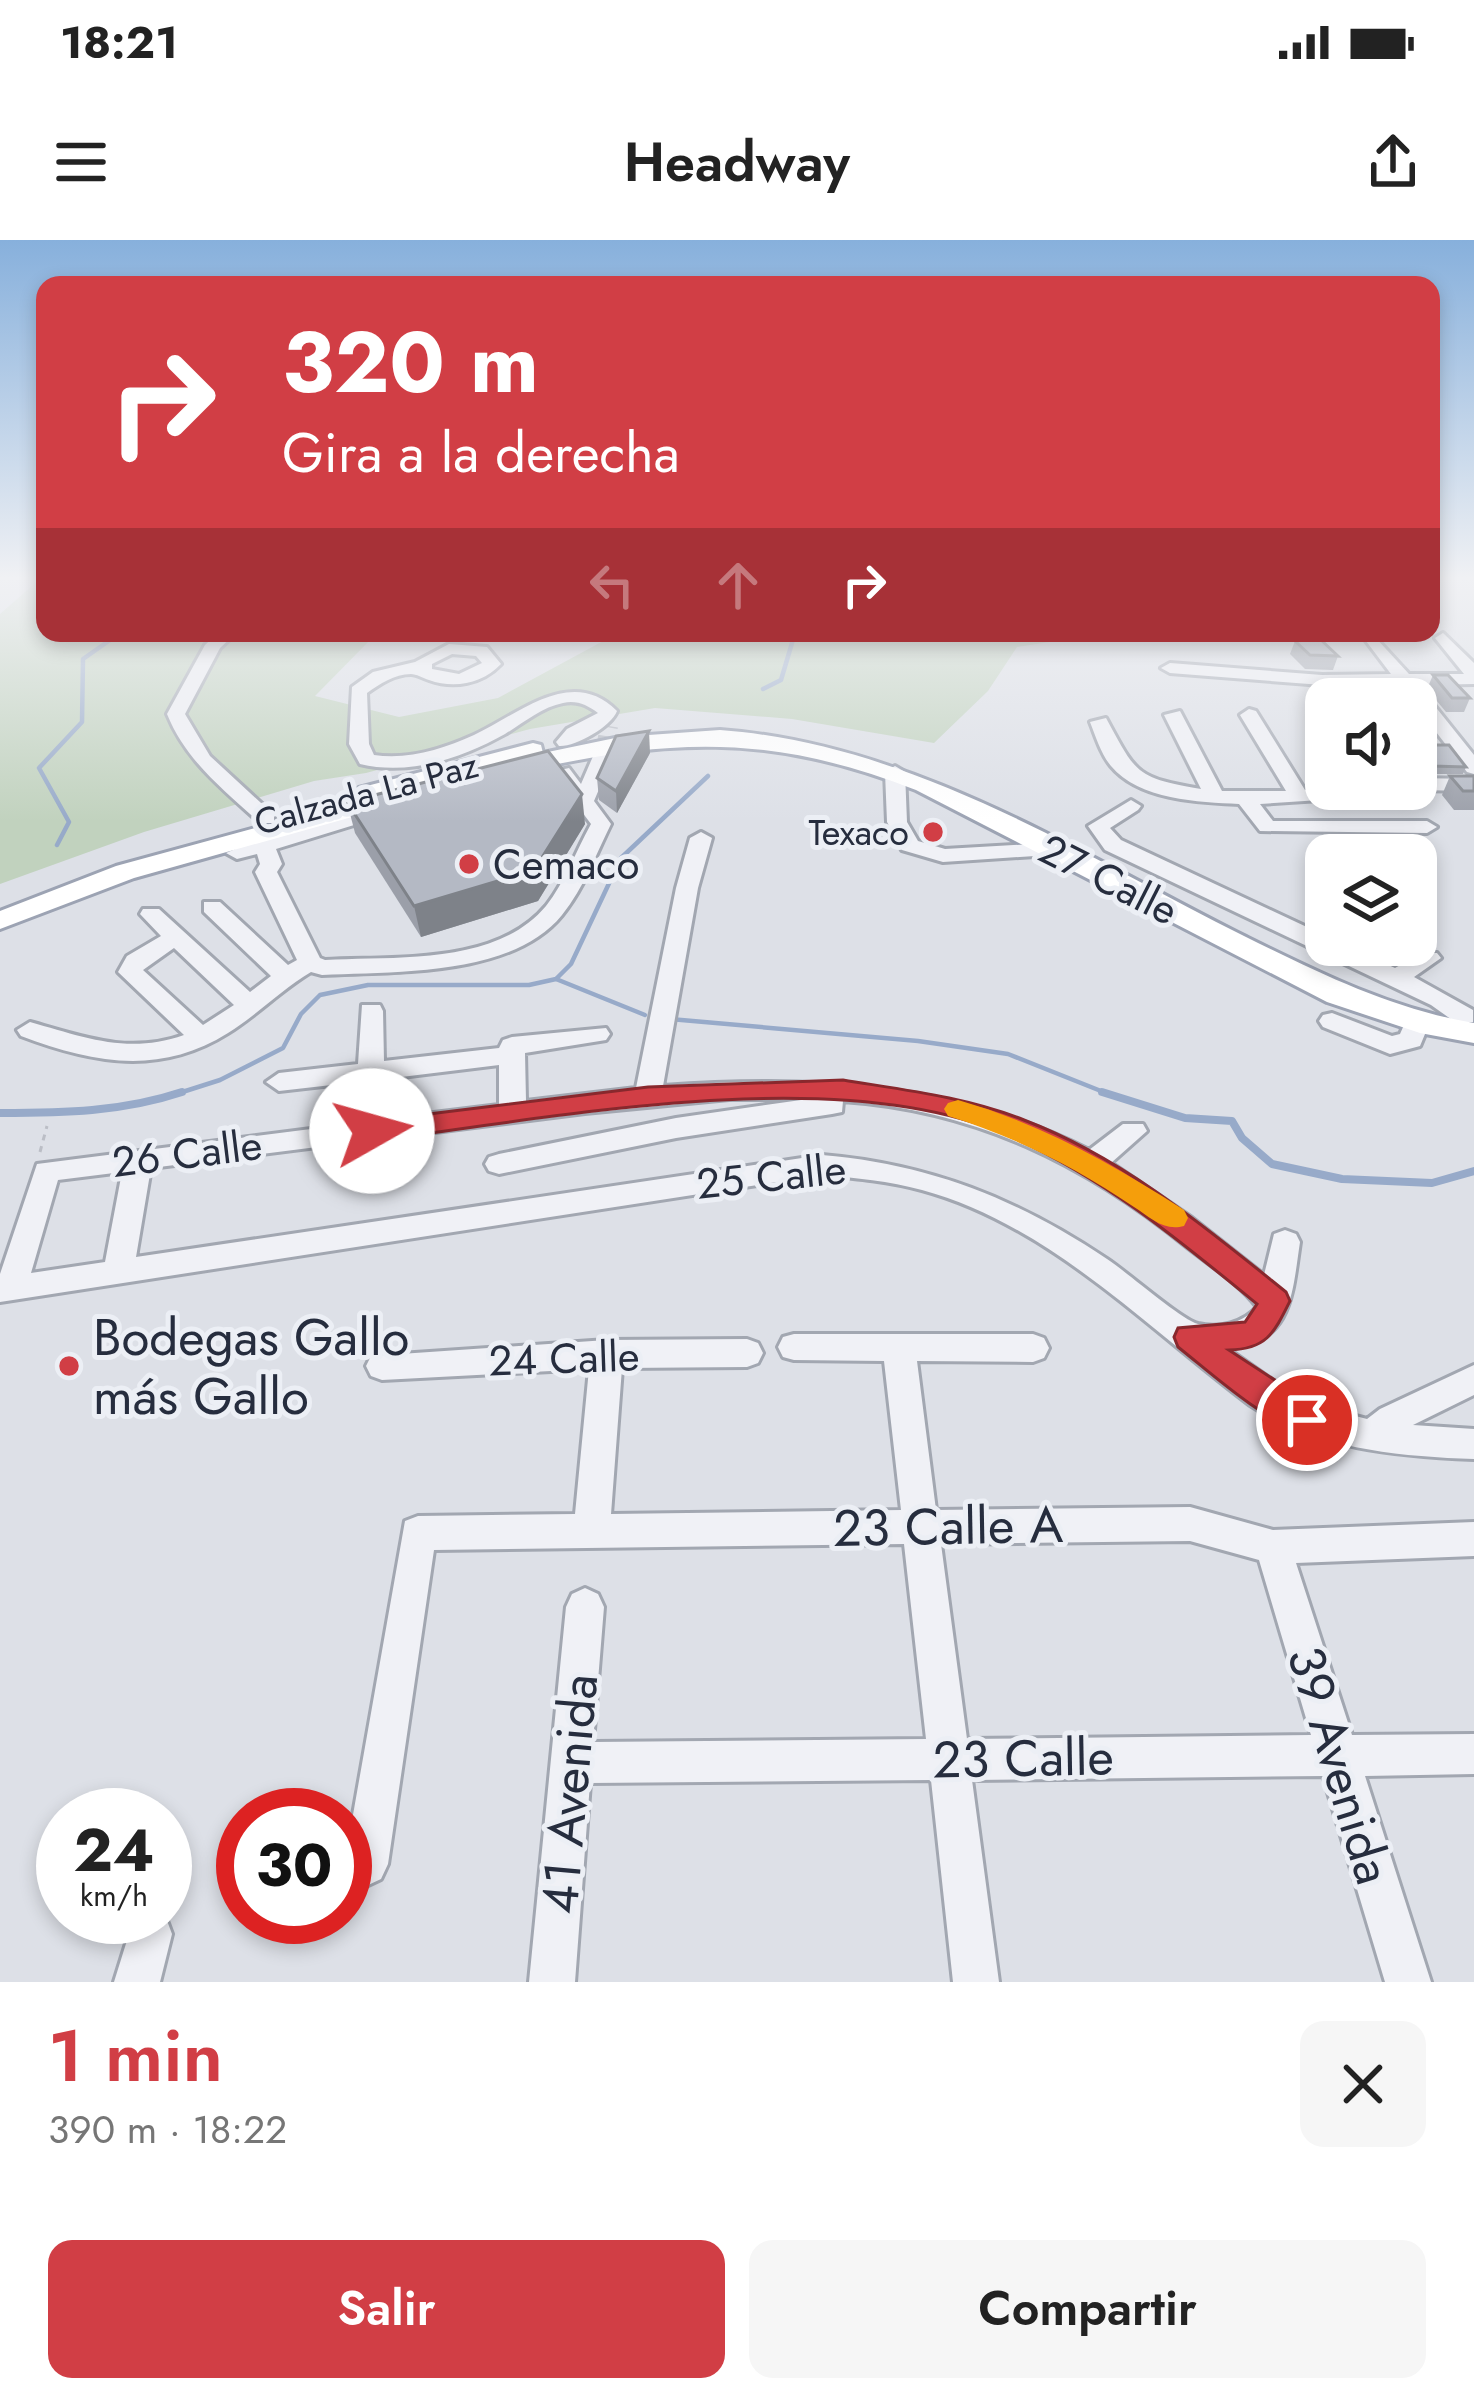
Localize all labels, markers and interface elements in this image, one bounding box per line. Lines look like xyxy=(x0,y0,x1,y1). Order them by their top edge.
text: 18:21 xyxy=(60,10,178,75)
text: Headway xyxy=(624,123,850,201)
icon: menu xyxy=(48,129,114,195)
icon: share xyxy=(1360,129,1426,195)
text: 320 m xyxy=(282,302,539,424)
icon: right xyxy=(84,324,240,480)
text: Gira a la derecha xyxy=(282,414,680,492)
icon: left xyxy=(579,552,645,618)
icon: ahead xyxy=(705,552,771,618)
icon: right xyxy=(831,552,897,618)
map controls xyxy=(1305,678,1437,966)
button: sound xyxy=(1305,678,1437,810)
street label: Calzada La Paz xyxy=(248,738,484,848)
place label: Texaco xyxy=(809,806,909,858)
marker: Texaco xyxy=(920,819,946,845)
street label: 27 Calle xyxy=(1029,819,1189,940)
place label: Cemaco xyxy=(493,834,639,895)
button: layers xyxy=(1305,834,1437,966)
marker: Cemaco xyxy=(456,851,482,877)
position arrow xyxy=(309,1068,435,1194)
street label: 26 Calle xyxy=(109,1114,266,1193)
street label: 25 Calle xyxy=(693,1138,849,1215)
place label: Bodegas Gallo más Gallo xyxy=(93,1300,409,1433)
street label: 24 Calle xyxy=(488,1325,640,1392)
marker: Bodegas Gallo más Gallo xyxy=(56,1353,82,1379)
pin xyxy=(1256,1369,1358,1471)
icon: arrive xyxy=(1274,1387,1340,1453)
street label: 23 Calle A xyxy=(832,1487,1064,1565)
street label: 39 Avenida xyxy=(1269,1637,1411,1893)
street label: 41 Avenida xyxy=(522,1671,616,1917)
street label: 23 Calle xyxy=(932,1719,1114,1797)
speed limit sign: 30 xyxy=(216,1788,372,1944)
text: 24 xyxy=(73,1807,155,1894)
text: km/h xyxy=(80,1874,148,1917)
text: 1 min xyxy=(48,2004,223,2108)
button: close xyxy=(1300,2021,1426,2147)
text: 390 m · 18:22 xyxy=(48,2101,287,2158)
button: Salir xyxy=(48,2240,725,2378)
button: Compartir xyxy=(749,2240,1426,2378)

